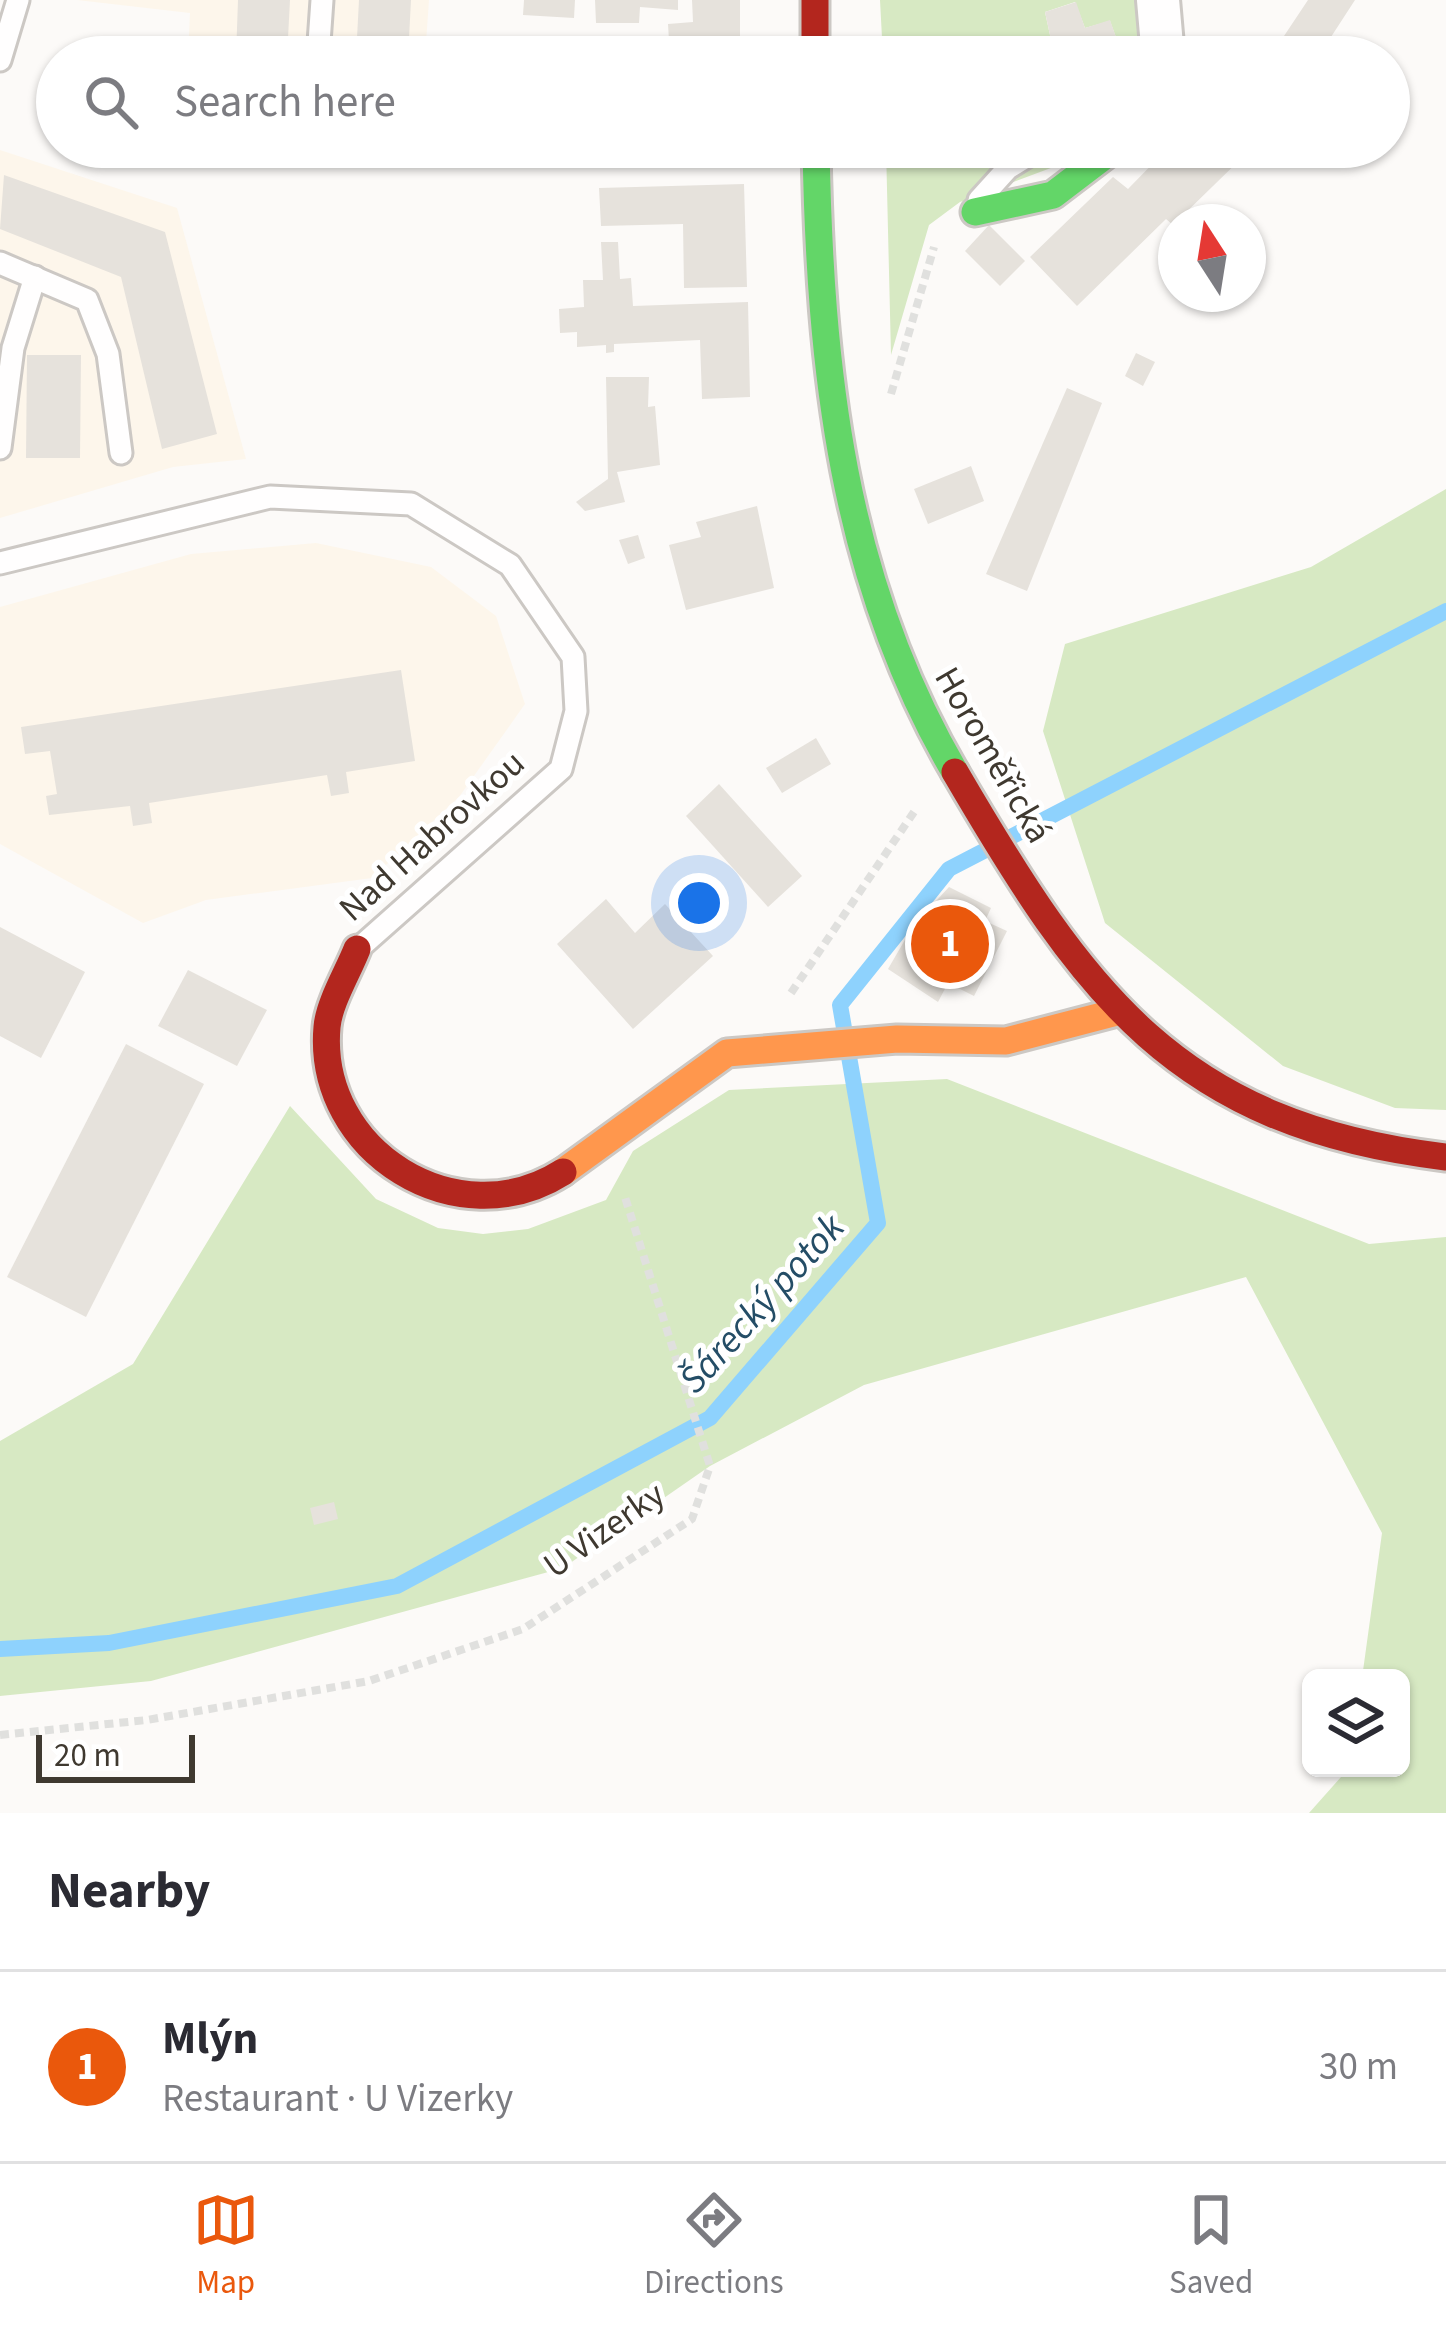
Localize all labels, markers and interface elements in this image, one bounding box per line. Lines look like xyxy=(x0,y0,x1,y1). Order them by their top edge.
search box xyxy=(36,36,1410,168)
icon: search xyxy=(78,69,144,135)
text: Search here xyxy=(174,70,396,134)
north arrow xyxy=(1158,204,1266,312)
street label: Horoměřická xyxy=(922,658,1064,852)
street label: Nad Habrovkou xyxy=(328,739,536,933)
your location xyxy=(669,873,729,933)
pin: 1 xyxy=(911,899,989,989)
water label: Šárecký potok xyxy=(666,1201,859,1406)
street label: U Vizerky xyxy=(533,1470,675,1590)
map controls xyxy=(1302,1669,1410,1777)
button: layers xyxy=(1302,1669,1410,1777)
scale bar xyxy=(36,1729,195,1782)
text: 20 m xyxy=(54,1732,121,1779)
text: Nearby xyxy=(48,1855,210,1927)
text: Mlýn xyxy=(162,2007,258,2071)
text: 1 xyxy=(77,2039,97,2095)
text: 30 m xyxy=(1319,2039,1398,2095)
text: Restaurant · U Vizerky xyxy=(162,2071,513,2127)
tab: Map xyxy=(193,2187,259,2306)
tab: Directions xyxy=(644,2187,784,2306)
tab: Saved xyxy=(1169,2187,1253,2306)

